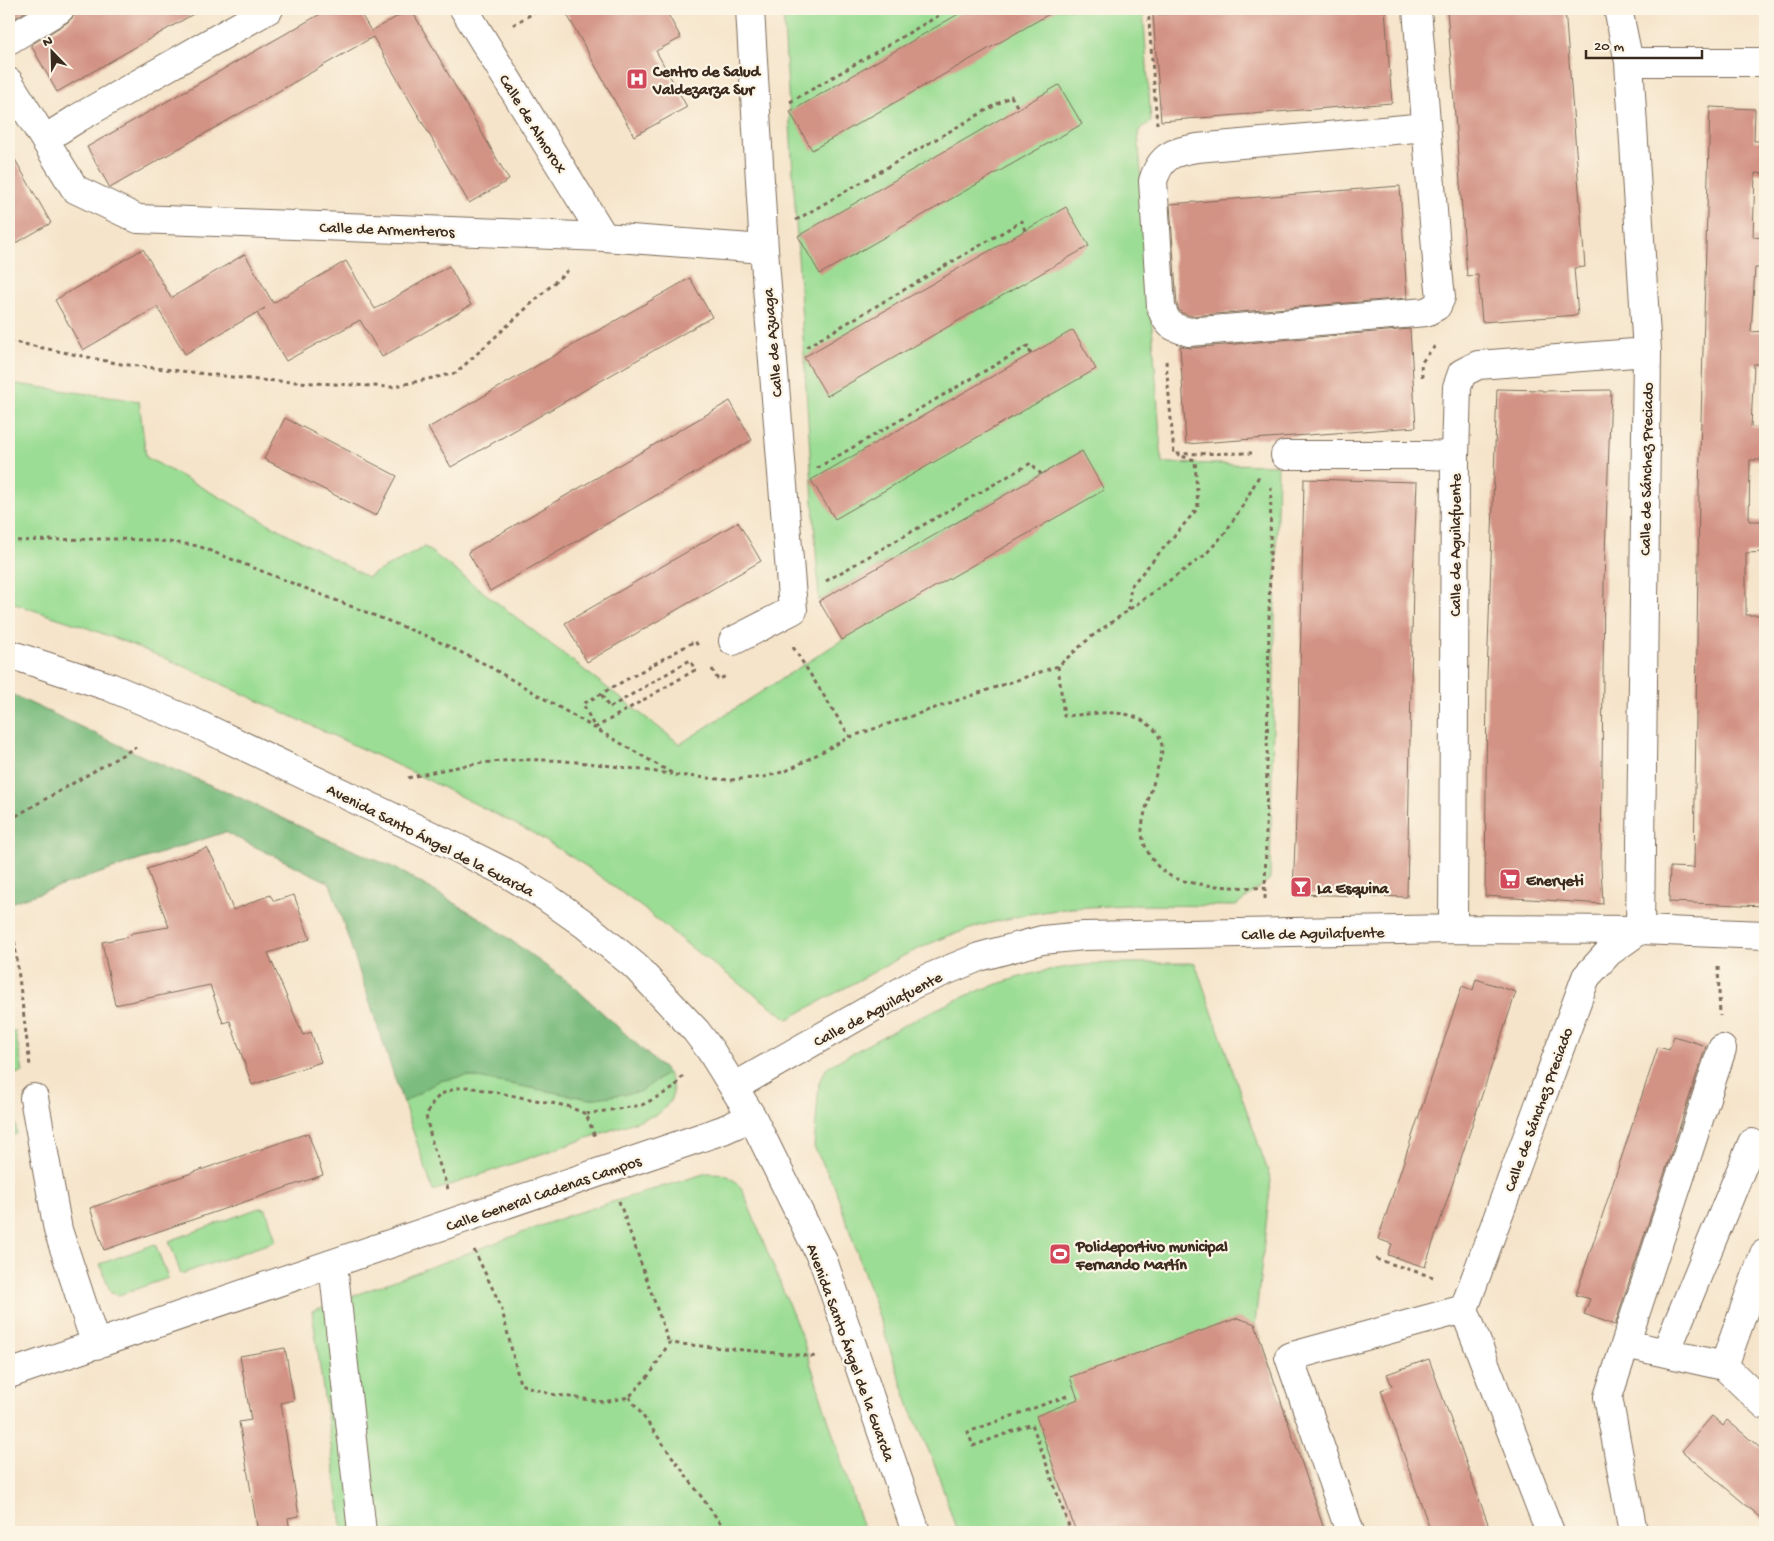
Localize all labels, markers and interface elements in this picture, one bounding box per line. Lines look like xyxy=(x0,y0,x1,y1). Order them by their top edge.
north arrow xyxy=(28,28,78,78)
scale bar xyxy=(1586,28,1703,60)
text: N xyxy=(40,33,55,52)
text: 20 m xyxy=(1594,38,1624,56)
place label: Centro de Salud Valdezarza Sur xyxy=(652,64,762,101)
hospital icon: Centro de Salud Valdezarza Sur xyxy=(625,67,649,91)
street label: Calle de Almorox xyxy=(493,72,569,178)
street label: Calle de Armenteros xyxy=(319,220,456,243)
street label: Calle de Azuaga xyxy=(760,286,789,398)
street label: Calle de Sánchez Preciado xyxy=(1637,382,1660,556)
street label: Calle de Aguilafuente xyxy=(1448,473,1467,617)
street label: Avenida Santo Ángel de la Guarda xyxy=(323,781,538,903)
supermarket icon: Eneryeti xyxy=(1498,867,1522,891)
place label: Eneryeti xyxy=(1526,873,1584,892)
bar icon: La Esquina xyxy=(1289,875,1313,899)
place label: La Esquina xyxy=(1317,881,1390,900)
street label: Calle de Aguilafuente xyxy=(1241,925,1385,946)
street label: Calle de Aguilafuente xyxy=(811,969,947,1053)
street label: Calle de Sánchez Preciado xyxy=(1502,1026,1579,1195)
street label: Calle General Cadenas Campos xyxy=(444,1153,645,1238)
place label: Polideportivo municipal Fernando Martín xyxy=(1075,1239,1228,1276)
street label: Avenida Santo Ángel de la Guarda xyxy=(800,1241,898,1466)
sports icon: Polideportivo municipal Fernando Martín xyxy=(1048,1242,1072,1266)

